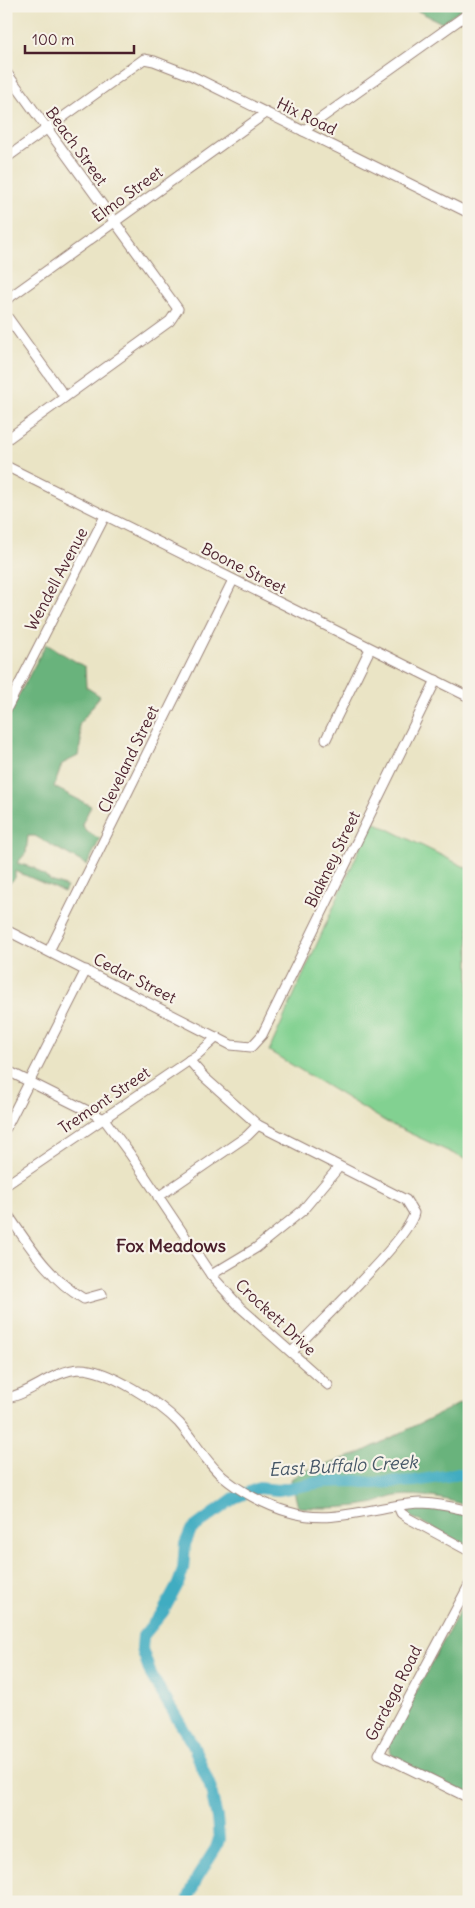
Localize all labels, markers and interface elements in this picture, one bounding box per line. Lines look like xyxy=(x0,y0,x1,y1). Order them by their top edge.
scale bar xyxy=(25,22,134,54)
text: 100 m xyxy=(32,30,74,49)
street label: Hix Road xyxy=(274,93,340,139)
street label: Beach Street xyxy=(42,103,112,190)
street label: Elmo Street xyxy=(88,161,167,226)
street label: Wendell Avenue xyxy=(20,524,92,634)
street label: Boone Street xyxy=(198,538,290,598)
street label: Cleveland Street xyxy=(93,701,163,816)
street label: Blakney Street xyxy=(300,807,364,911)
street label: Cedar Street xyxy=(90,949,180,1008)
street label: Tremont Street xyxy=(54,1062,154,1138)
district label: Fox Meadows xyxy=(116,1234,226,1257)
street label: Crockett Drive xyxy=(231,1275,321,1359)
water label: East Buffalo Creek xyxy=(268,1450,420,1481)
street label: Gardega Road xyxy=(360,1642,426,1744)

